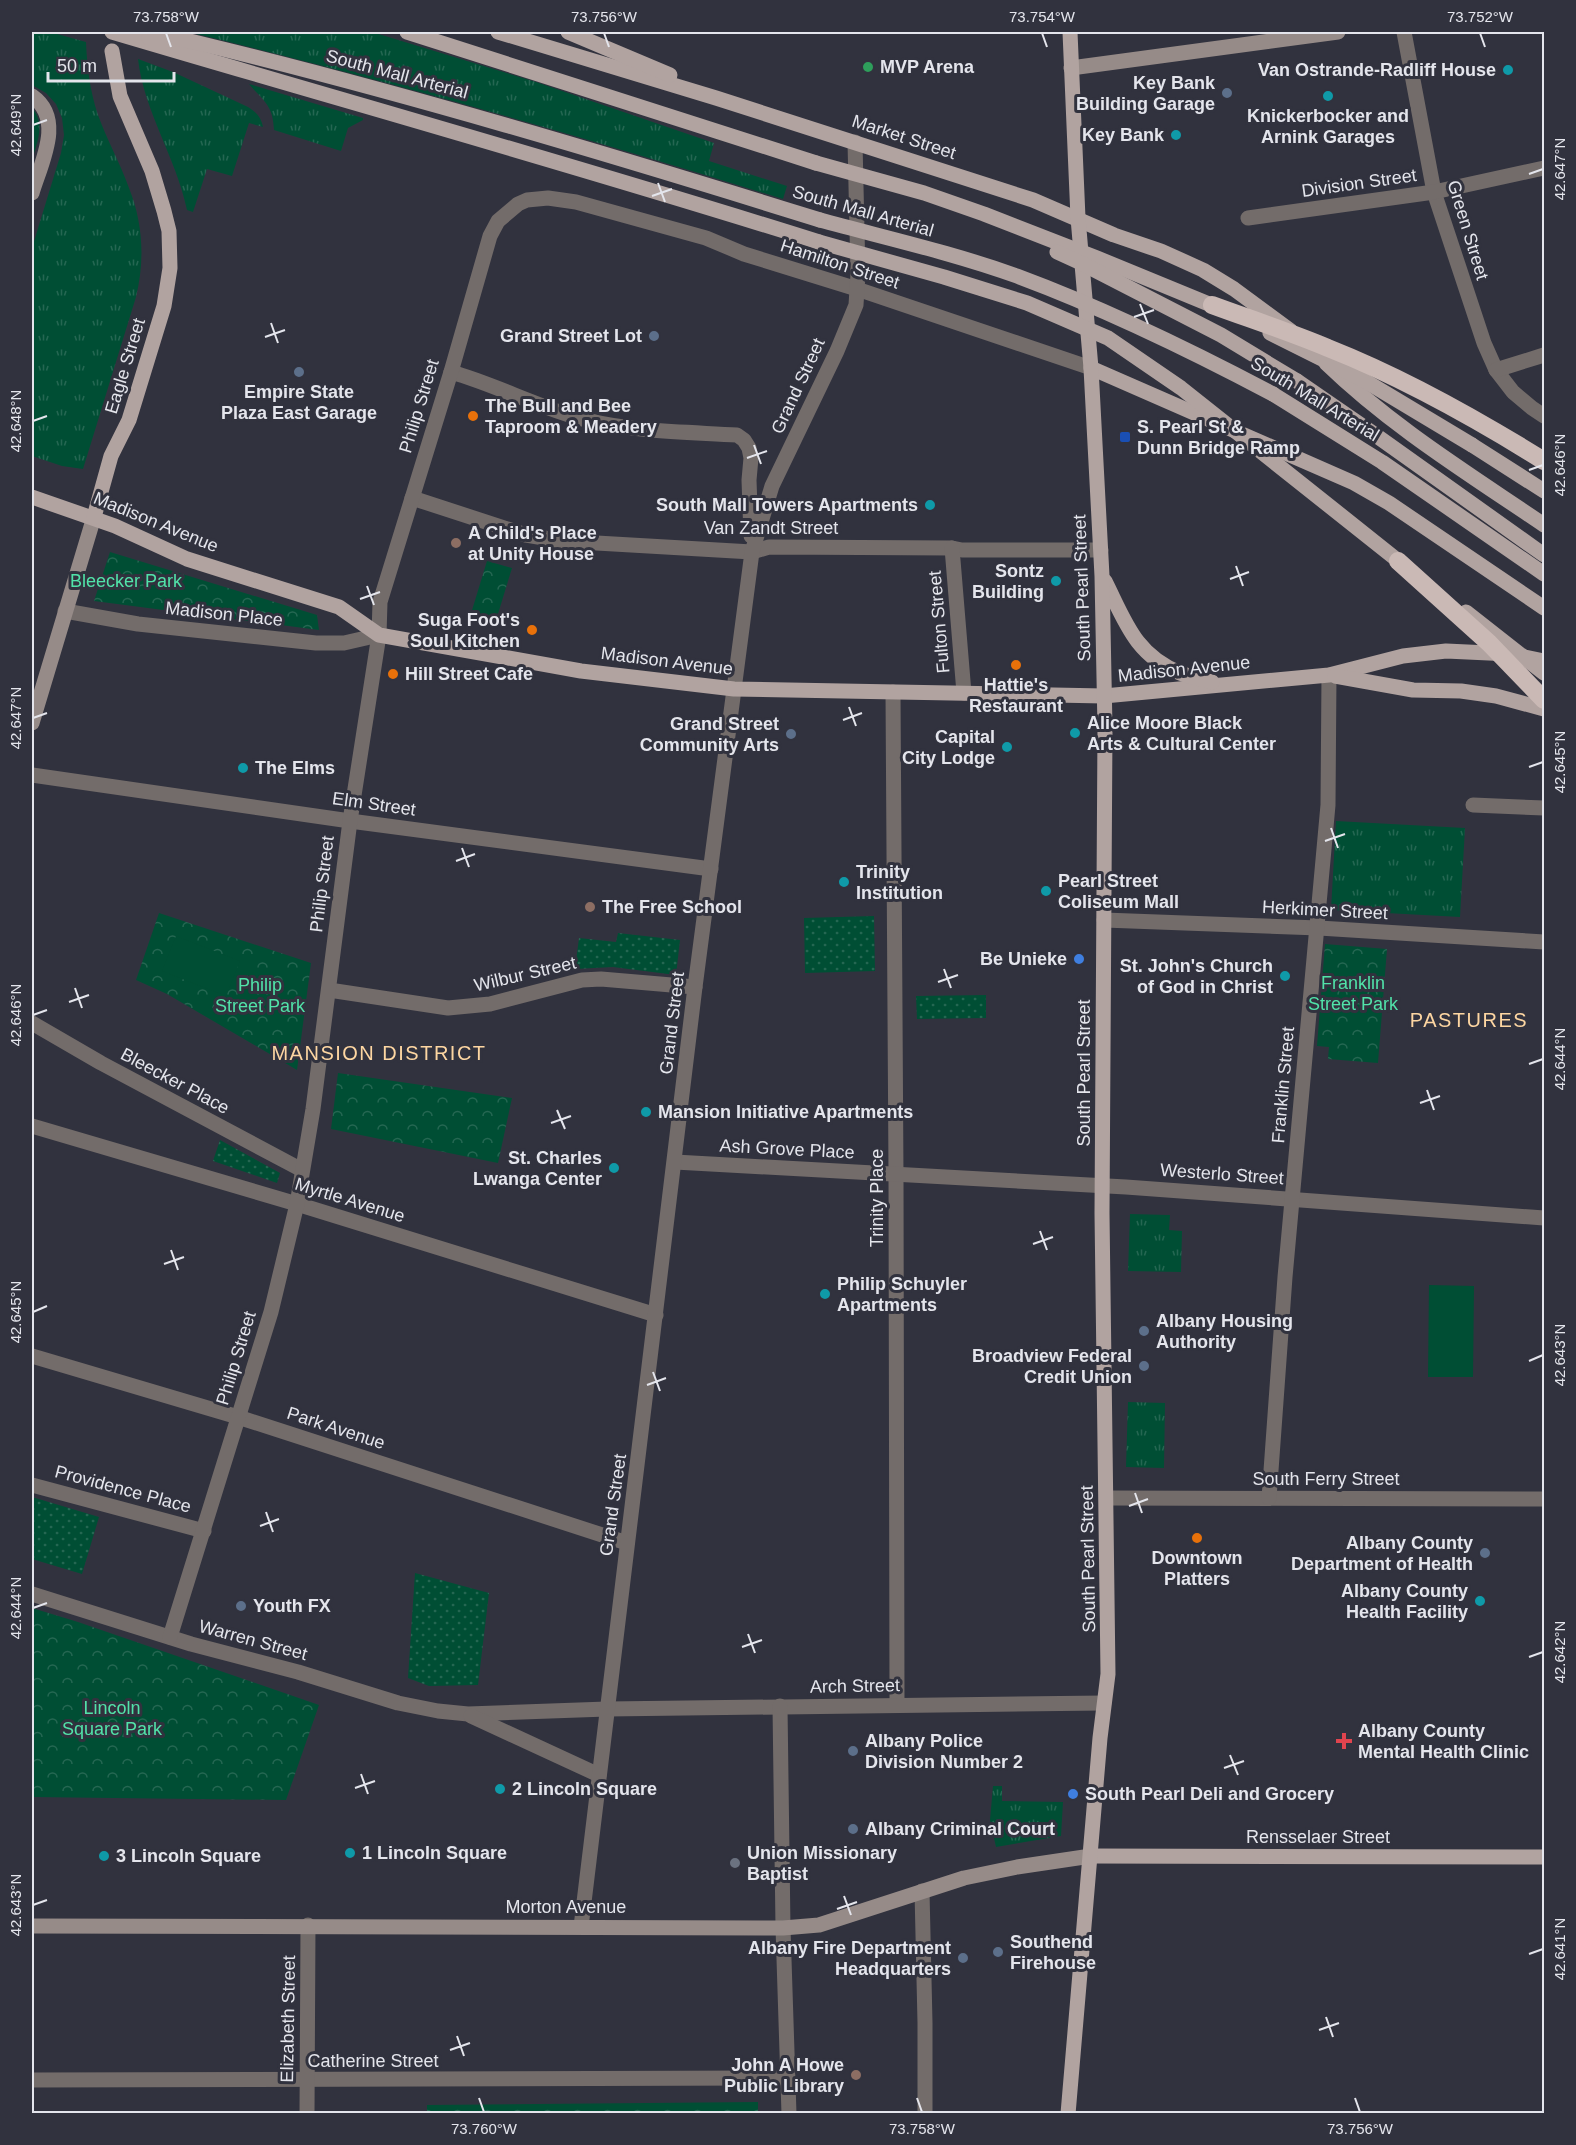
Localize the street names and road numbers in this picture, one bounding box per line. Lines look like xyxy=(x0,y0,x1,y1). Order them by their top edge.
street label: South Mall Arterial xyxy=(324,45,470,103)
street label: Market Street xyxy=(850,111,958,163)
street label: Division Street xyxy=(1300,165,1418,201)
street label: Green Street xyxy=(1443,178,1493,282)
street label: South Mall Arterial xyxy=(790,181,936,241)
street label: Hamilton Street xyxy=(778,235,902,293)
street label: Eagle Street xyxy=(101,316,149,416)
street label: Grand Street xyxy=(767,335,829,437)
street label: South Mall Arterial xyxy=(1247,353,1383,445)
street label: Philip Street xyxy=(395,357,443,455)
street label: Madison Avenue xyxy=(91,488,221,556)
street label: South Pearl Street xyxy=(1069,514,1095,662)
street label: Van Zandt Street xyxy=(704,518,838,538)
street label: Fulton Street xyxy=(925,570,953,674)
street label: Madison Place xyxy=(164,598,284,630)
street label: Madison Avenue xyxy=(600,643,734,679)
street label: Madison Avenue xyxy=(1117,652,1251,686)
street label: Elm Street xyxy=(331,788,417,820)
street label: Philip Street xyxy=(306,835,338,933)
street label: Herkimer Street xyxy=(1262,897,1388,923)
street label: Wilbur Street xyxy=(472,953,578,995)
street label: Grand Street xyxy=(656,971,688,1075)
street label: South Pearl Street xyxy=(1074,999,1094,1147)
street label: Franklin Street xyxy=(1268,1026,1298,1144)
street label: Bleecker Place xyxy=(117,1044,233,1118)
street label: Ash Grove Place xyxy=(719,1135,855,1163)
street label: Trinity Place xyxy=(867,1149,887,1247)
street label: Westerlo Street xyxy=(1160,1160,1284,1188)
street label: Myrtle Avenue xyxy=(293,1174,407,1226)
street label: Philip Street xyxy=(212,1309,260,1407)
street label: Park Avenue xyxy=(285,1403,387,1453)
street label: Grand Street xyxy=(596,1453,630,1557)
street label: Providence Place xyxy=(53,1461,193,1517)
street label: South Ferry Street xyxy=(1252,1469,1400,1489)
street label: South Pearl Street xyxy=(1077,1485,1099,1633)
street label: Warren Street xyxy=(197,1616,309,1664)
street label: Arch Street xyxy=(810,1675,900,1697)
street label: Rensselaer Street xyxy=(1246,1827,1390,1847)
street label: Morton Avenue xyxy=(506,1897,626,1917)
street label: Elizabeth Street xyxy=(277,1955,299,2083)
street label: Catherine Street xyxy=(307,2051,439,2071)

